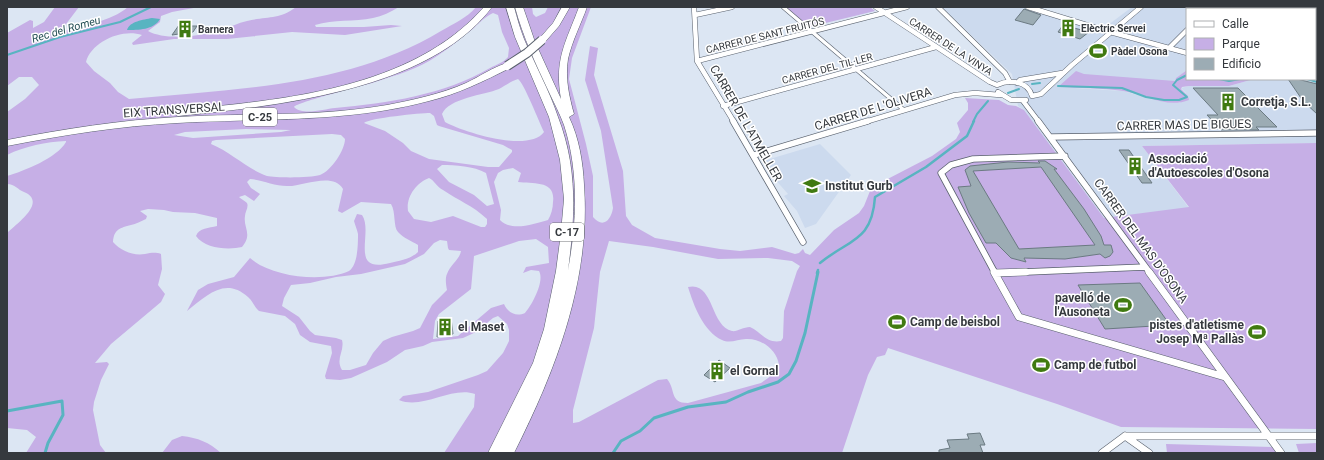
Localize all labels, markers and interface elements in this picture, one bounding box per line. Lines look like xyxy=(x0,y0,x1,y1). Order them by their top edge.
legend xyxy=(1186,8,1316,80)
water label: Rec del Romeu xyxy=(30,13,102,46)
street label: CARRER DE SANT FRUITÓS xyxy=(705,14,825,56)
street label: CARRER DE LA VINYA xyxy=(907,15,995,78)
text: Calle xyxy=(1222,17,1249,31)
building icon: Elèctric Servei xyxy=(1058,18,1078,38)
building icon: Barnera xyxy=(175,19,195,39)
place label: Elèctric Servei xyxy=(1081,23,1146,34)
place label: Barnera xyxy=(198,24,234,35)
text: Parque xyxy=(1222,37,1260,51)
sports icon: Pàdel Osona xyxy=(1088,41,1108,61)
place label: Pàdel Osona xyxy=(1111,46,1168,57)
street label: CARRER DEL TIL·LER xyxy=(781,51,874,86)
text: Edificio xyxy=(1222,57,1261,71)
street label: CARRER DE L'ATMELLER xyxy=(707,62,785,184)
street label: CARRER DE L'OLIVERA xyxy=(813,84,933,133)
building icon: Corretja, S.L. xyxy=(1218,92,1238,112)
place label: Corretja, S.L. xyxy=(1241,95,1311,109)
street label: EIX TRANSVERSAL xyxy=(123,99,226,121)
road number: C-25 xyxy=(243,108,277,126)
street label: CARRER MAS DE BIGUES xyxy=(1117,117,1251,133)
place label: Associació d'Autoescoles d'Osona xyxy=(1148,152,1269,180)
building icon: Associació d'Autoescoles d'Osona xyxy=(1125,156,1145,176)
school or university icon: Institut Gurb xyxy=(802,176,822,196)
street label: CARRER DEL MAS D'OSONA xyxy=(1091,176,1191,306)
place label: Institut Gurb xyxy=(825,179,893,193)
road number: C-17 xyxy=(550,223,584,241)
place label: pavelló de l'Ausoneta xyxy=(1054,291,1111,319)
sports icon: pavelló de l'Ausoneta xyxy=(1113,295,1133,315)
sports icon: Camp de beisbol xyxy=(887,312,907,332)
place label: Camp de beisbol xyxy=(910,315,1000,329)
building icon: el Maset xyxy=(435,317,455,337)
place label: pistes d'atletisme Josep Mª Pallàs xyxy=(1149,318,1245,346)
place label: el Maset xyxy=(458,320,504,334)
sports icon: pistes d'atletisme Josep Mª Pallàs xyxy=(1247,322,1267,342)
sports icon: Camp de futbol xyxy=(1031,355,1051,375)
place label: Camp de futbol xyxy=(1054,358,1136,372)
building icon: el Gornal xyxy=(707,361,727,381)
place label: el Gornal xyxy=(730,364,778,378)

